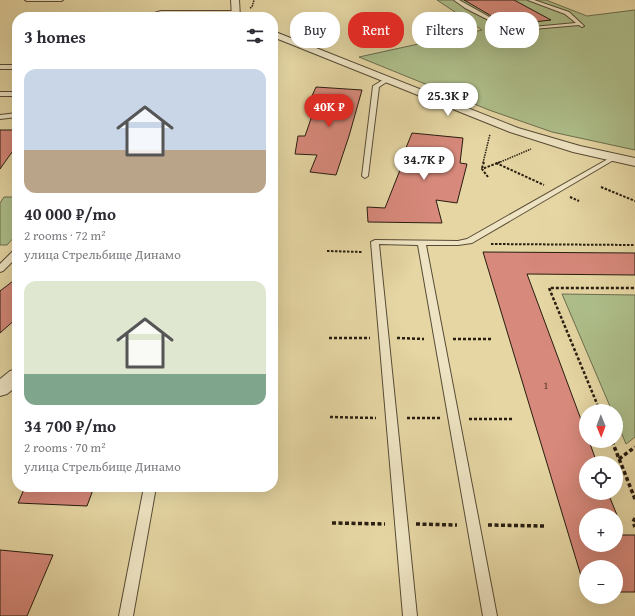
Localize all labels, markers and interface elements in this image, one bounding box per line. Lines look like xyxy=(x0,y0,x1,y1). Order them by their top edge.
chip: Buy xyxy=(290,12,340,48)
chip: Rent xyxy=(348,12,404,48)
chip: Filters xyxy=(412,12,477,48)
chip: New xyxy=(485,12,539,48)
text: 3 homes xyxy=(24,24,86,49)
icon: filters xyxy=(244,25,266,47)
pin: 25.3K ₽ xyxy=(411,83,485,117)
text: 25.3K ₽ xyxy=(427,86,469,105)
pin: 40K ₽ xyxy=(301,94,357,128)
icon: home xyxy=(109,95,181,167)
text: 40K ₽ xyxy=(313,97,345,116)
pin: 34.7K ₽ xyxy=(387,147,461,181)
text: 34.7K ₽ xyxy=(403,150,445,169)
text: 40 000 ₽/mo xyxy=(24,201,116,226)
text: 2 rooms · 72 m² xyxy=(24,226,106,245)
text: улица Стрельбище Динамо xyxy=(24,245,181,264)
icon: home xyxy=(109,307,181,379)
house number: 1 xyxy=(543,377,549,393)
north arrow xyxy=(579,404,623,448)
map controls xyxy=(579,404,623,604)
text: 34 700 ₽/mo xyxy=(24,413,116,438)
text: 2 rooms · 70 m² xyxy=(24,438,106,457)
button: locate xyxy=(579,456,623,500)
text: улица Стрельбище Динамо xyxy=(24,457,181,476)
button: + xyxy=(579,508,623,552)
button: − xyxy=(579,560,623,604)

